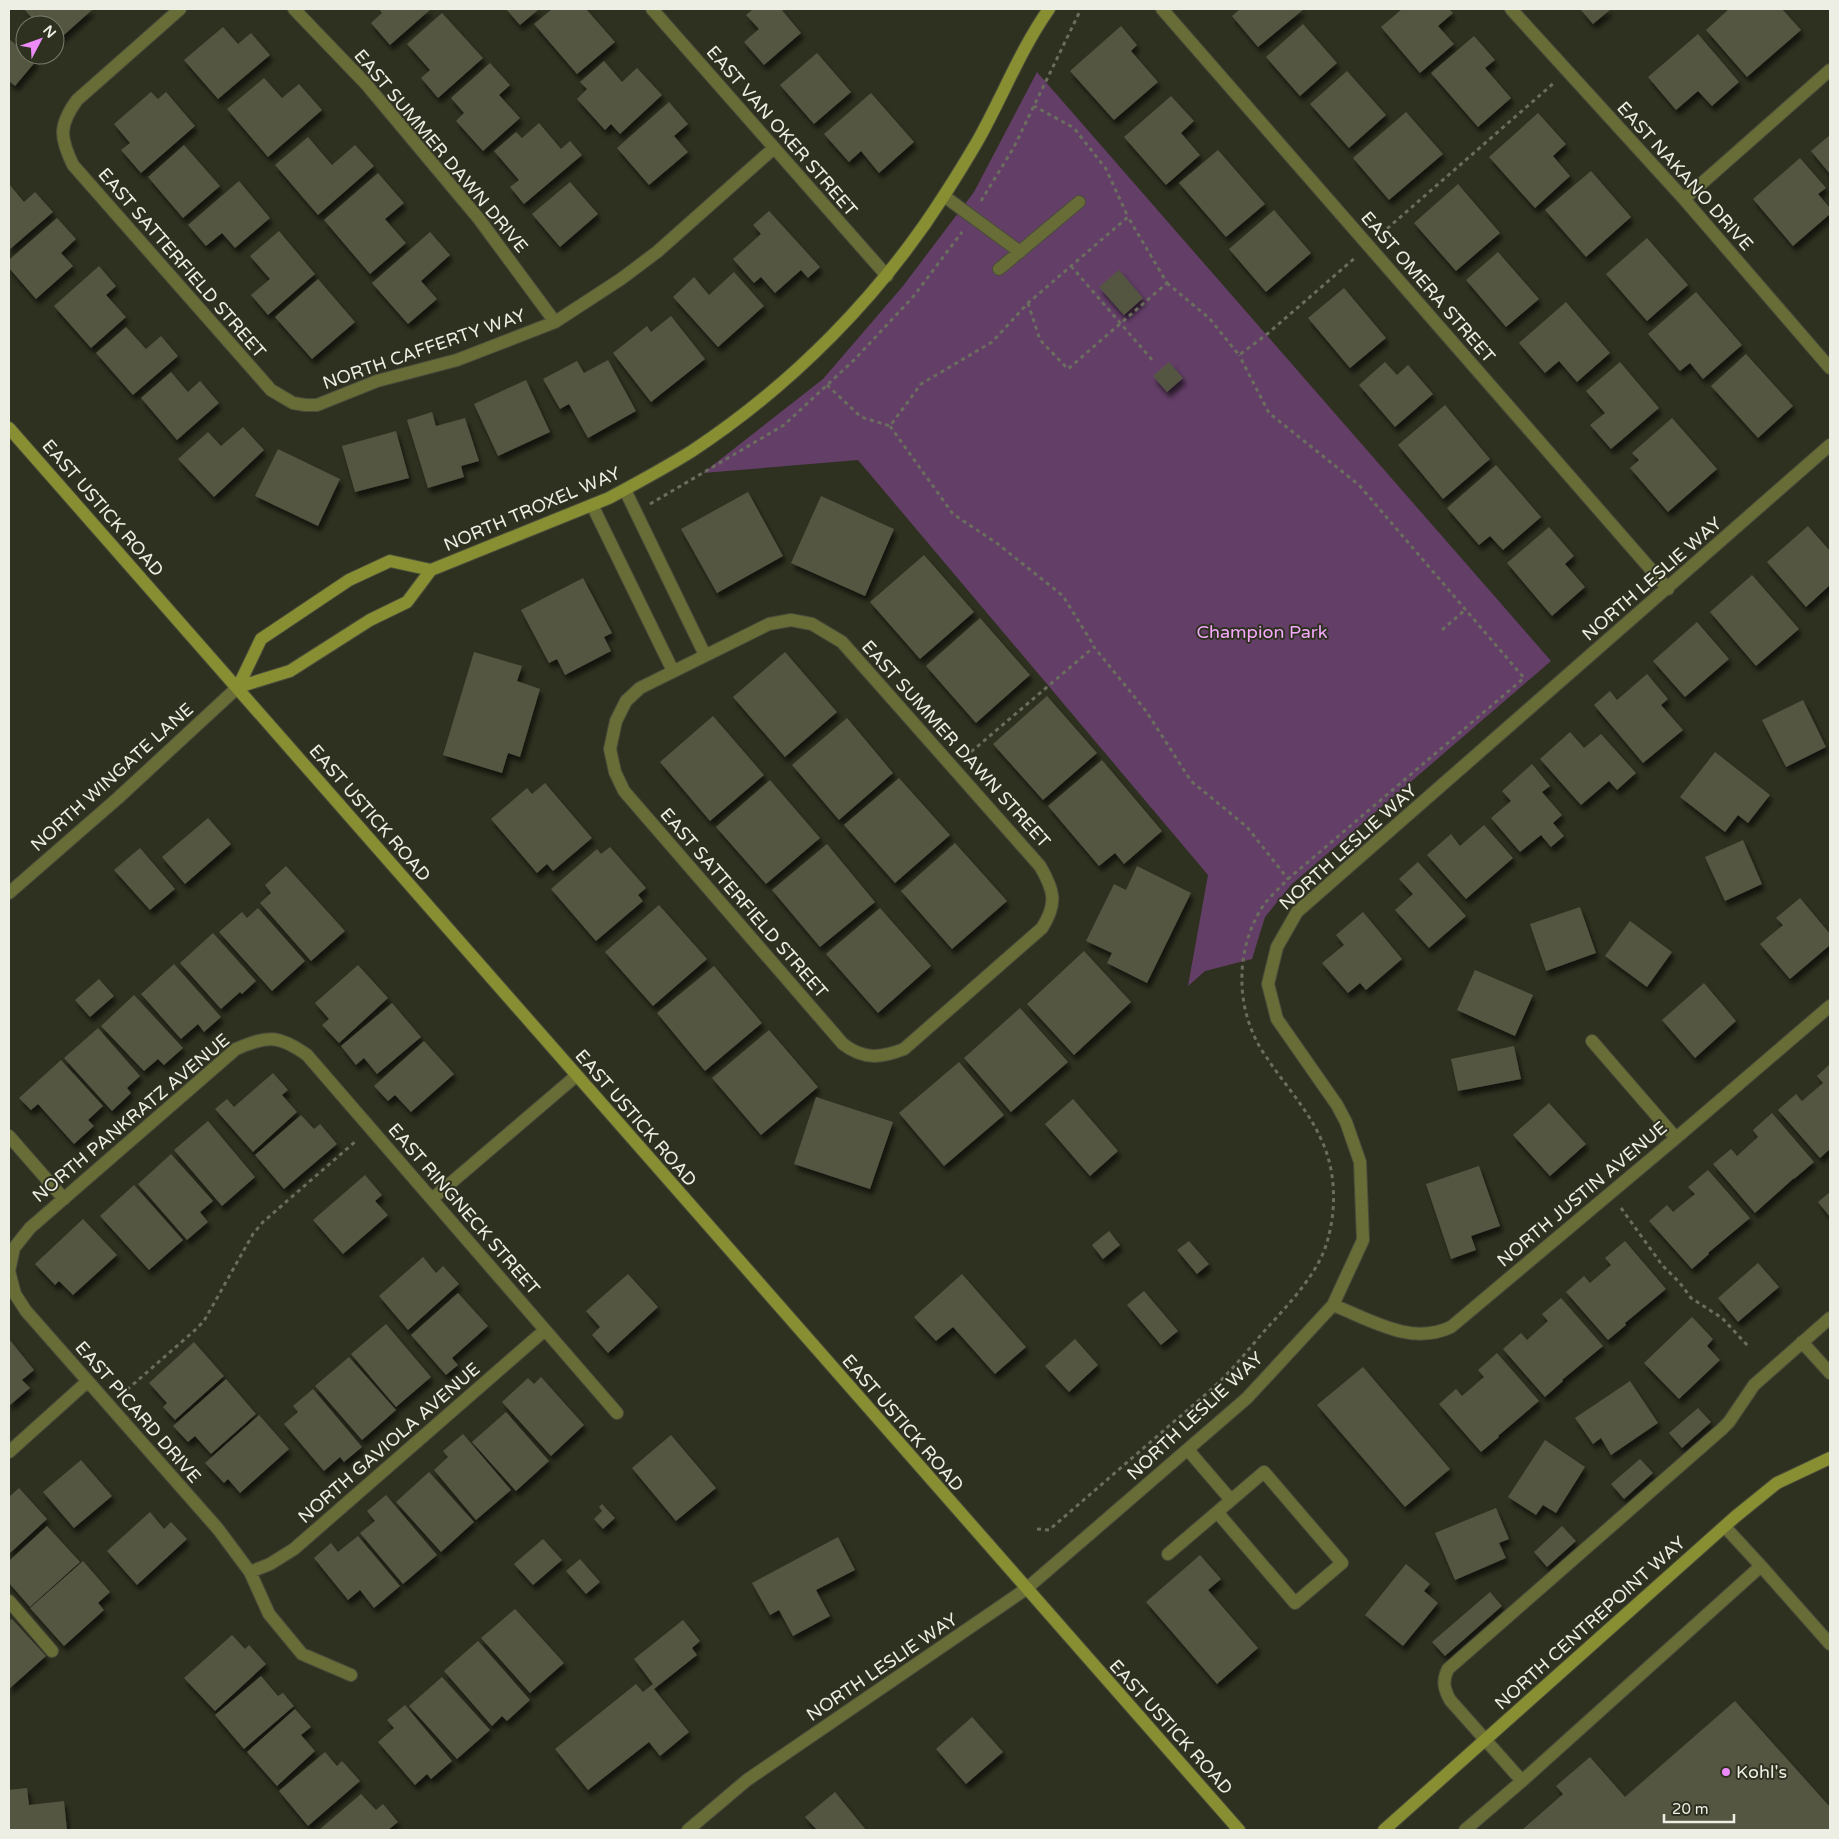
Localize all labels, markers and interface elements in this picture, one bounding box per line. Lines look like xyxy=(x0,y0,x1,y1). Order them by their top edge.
north arrow xyxy=(15,15,65,65)
text: N xyxy=(39,22,60,42)
street label: EAST VAN OKER STREET xyxy=(702,41,862,221)
street label: EAST SUMMER DAWN DRIVE xyxy=(349,45,533,257)
street label: EAST NAKANO DRIVE xyxy=(1612,97,1758,255)
street label: EAST SATTERFIELD STREET xyxy=(93,163,271,363)
street label: EAST OMERA STREET xyxy=(1356,207,1500,367)
street label: NORTH CAFFERTY WAY xyxy=(320,304,529,394)
street label: EAST USTICK ROAD xyxy=(37,435,169,581)
street label: NORTH TROXEL WAY xyxy=(440,462,624,556)
street label: NORTH LESLIE WAY xyxy=(1578,512,1727,646)
park label: Champion Park xyxy=(1197,621,1328,643)
street label: EAST SUMMER DAWN STREET xyxy=(857,636,1055,852)
street label: NORTH WINGATE LANE xyxy=(26,698,198,856)
street label: EAST USTICK ROAD xyxy=(304,740,436,886)
street label: NORTH LESLIE WAY xyxy=(1275,779,1422,915)
street label: EAST SATTERFIELD STREET xyxy=(655,803,833,1003)
street label: NORTH PANKRATZ AVENUE xyxy=(28,1029,234,1207)
street label: EAST USTICK ROAD xyxy=(570,1045,702,1191)
street label: NORTH JUSTIN AVENUE xyxy=(1493,1116,1671,1272)
street label: EAST RINGNECK STREET xyxy=(383,1119,545,1299)
street label: EAST PICARD DRIVE xyxy=(70,1337,206,1487)
street label: NORTH LESLIE WAY xyxy=(1122,1347,1268,1485)
street label: EAST USTICK ROAD xyxy=(837,1350,969,1496)
street label: NORTH GAVIOLA AVENUE xyxy=(294,1358,484,1528)
street label: NORTH CENTREPOINT WAY xyxy=(1490,1531,1690,1714)
street label: NORTH LESLIE WAY xyxy=(802,1608,962,1726)
street label: EAST USTICK ROAD xyxy=(1104,1655,1238,1799)
place label: Kohl's xyxy=(1736,1761,1787,1783)
marker: Kohl's xyxy=(1720,1766,1732,1778)
scale bar xyxy=(1664,1792,1734,1824)
text: 20 m xyxy=(1672,1800,1709,1818)

